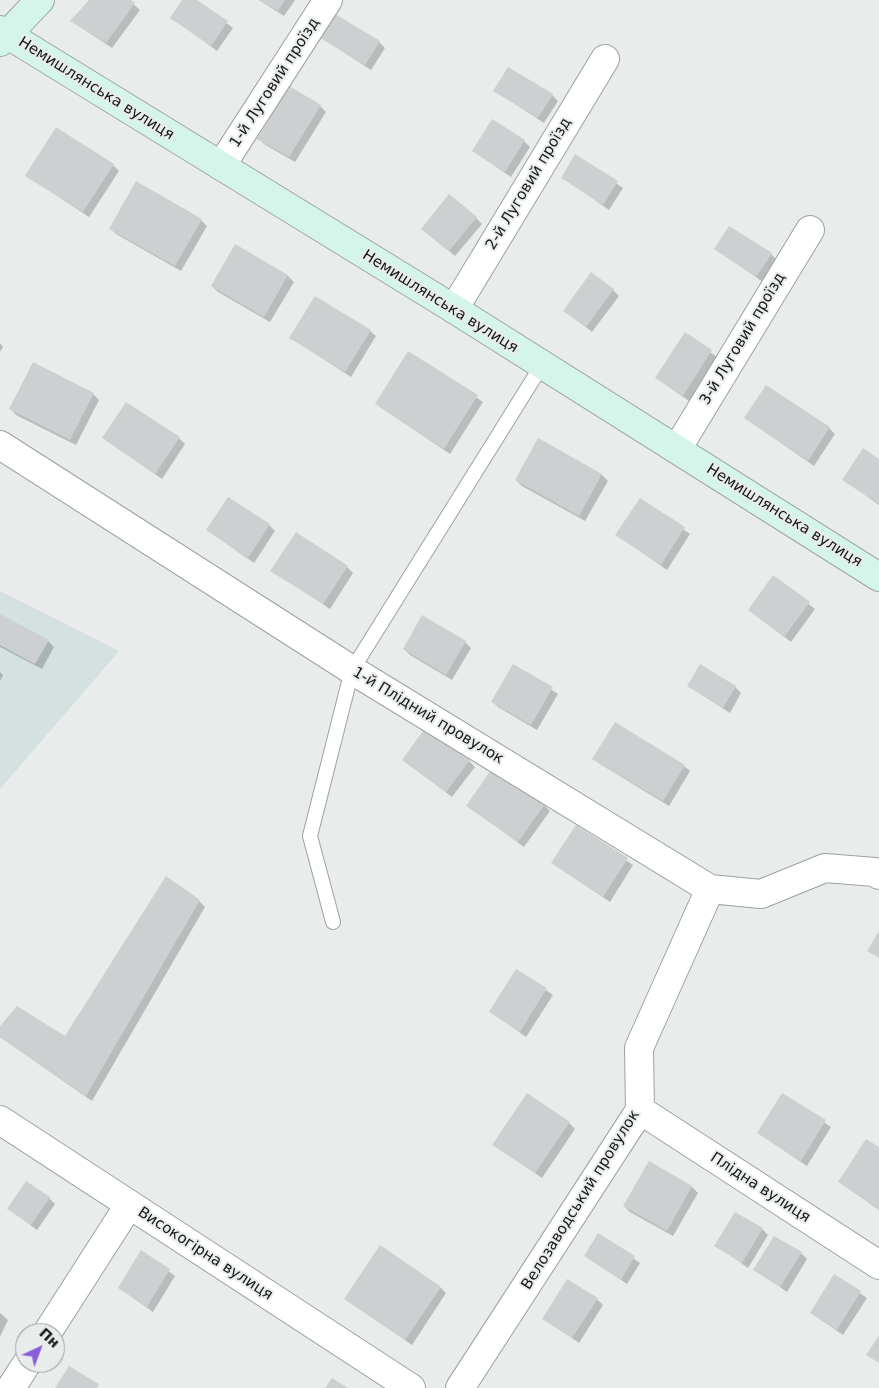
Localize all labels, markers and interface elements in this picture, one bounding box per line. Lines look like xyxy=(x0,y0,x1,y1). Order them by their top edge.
street label: 1-й Луговий проїзд xyxy=(226,15,324,151)
street label: Немишлянська вулиця xyxy=(15,34,177,144)
street label: 2-й Луговий проїзд xyxy=(482,115,576,253)
street label: Немишлянська вулиця xyxy=(359,247,521,357)
street label: 3-й Луговий проїзд xyxy=(696,270,790,408)
street label: Немишлянська вулиця xyxy=(703,461,865,571)
street label: 1-й Плідний провулок xyxy=(349,664,507,768)
street label: Велозаводський провулок xyxy=(518,1107,644,1293)
street label: Плідна вулиця xyxy=(707,1149,813,1227)
street label: Високогірна вулиця xyxy=(134,1204,276,1304)
north arrow xyxy=(15,1323,65,1373)
text: Пн xyxy=(36,1325,63,1351)

